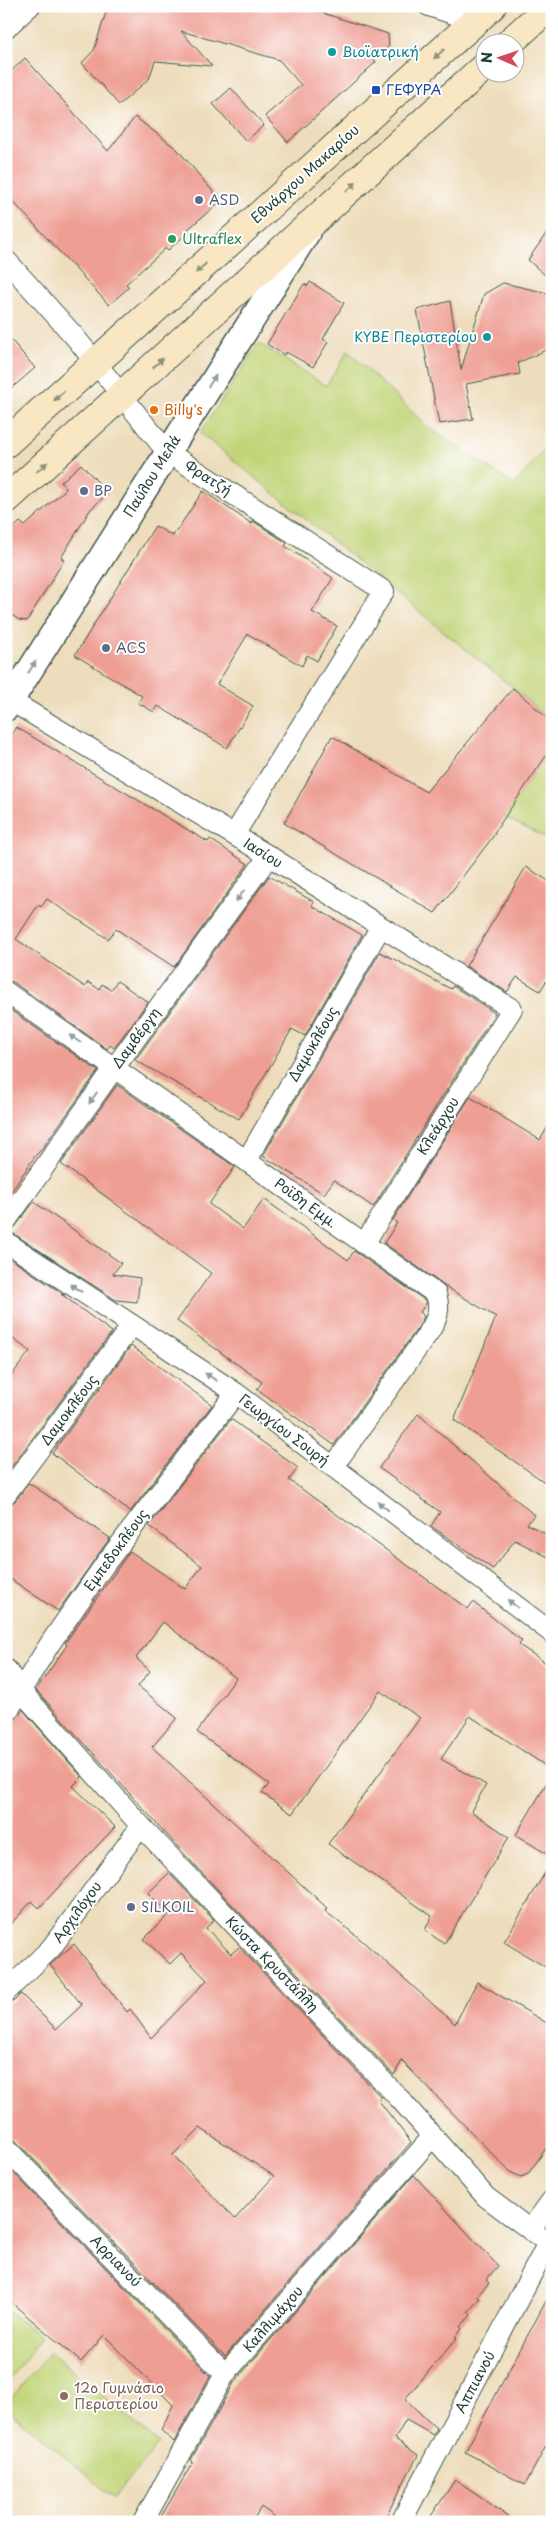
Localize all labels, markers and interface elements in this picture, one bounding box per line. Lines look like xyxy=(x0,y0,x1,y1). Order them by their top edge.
north arrow xyxy=(476,32,526,82)
place label: Βιοϊατρική xyxy=(342,41,419,62)
marker: Βιοϊατρική xyxy=(326,46,338,58)
one-way arrow xyxy=(434,48,446,60)
text: N xyxy=(476,52,497,63)
place label: ΓΕΦΥΡΑ xyxy=(386,79,441,100)
marker: ΓΕΦΥΡΑ xyxy=(370,84,382,96)
street label: Εθνάρχου Μακαρίου xyxy=(246,119,363,228)
one-way arrow xyxy=(344,181,356,193)
place label: ASD xyxy=(209,189,239,210)
marker: ASD xyxy=(193,194,205,206)
place label: Ultraflex xyxy=(182,228,242,249)
marker: Ultraflex xyxy=(166,233,178,245)
one-way arrow xyxy=(196,262,208,274)
place label: ΚΥΒΕ Περιστερίου xyxy=(354,326,477,347)
marker: ΚΥΒΕ Περιστερίου xyxy=(481,331,493,343)
one-way arrow xyxy=(151,357,163,369)
one-way arrow xyxy=(207,375,217,388)
one-way arrow xyxy=(53,390,66,401)
place label: Billy's xyxy=(164,399,203,420)
marker: Billy's xyxy=(148,404,160,416)
street label: Παύλου Μελά xyxy=(118,431,185,521)
street label: Φρατζή xyxy=(181,454,236,501)
one-way arrow xyxy=(36,461,48,473)
place label: BP xyxy=(94,480,112,501)
marker: BP xyxy=(78,485,90,497)
place label: ACS xyxy=(116,637,146,658)
marker: ACS xyxy=(100,642,112,654)
one-way arrow xyxy=(28,660,37,673)
street label: Ιασίου xyxy=(240,832,287,873)
one-way arrow xyxy=(235,889,245,902)
street label: Δαμοκλέους xyxy=(282,1002,343,1085)
street label: Δαμβέργη xyxy=(106,1003,165,1073)
one-way arrow xyxy=(68,1034,81,1044)
one-way arrow xyxy=(88,1091,98,1105)
street label: Κλεάρχου xyxy=(411,1092,464,1159)
street label: Ροϊδη Εμμ. xyxy=(271,1173,342,1233)
one-way arrow xyxy=(69,1283,82,1292)
street label: Δαμοκλέους xyxy=(35,1370,102,1450)
one-way arrow xyxy=(205,1372,218,1382)
street label: Γεωργίου Σουρή xyxy=(235,1389,334,1471)
one-way arrow xyxy=(376,1501,390,1511)
street label: Εμπεδοκλέους xyxy=(79,1504,153,1595)
one-way arrow xyxy=(507,1599,520,1610)
street label: Αρχιλόχου xyxy=(47,1877,106,1947)
place label: SILKOIL xyxy=(141,1896,194,1917)
marker: SILKOIL xyxy=(125,1901,137,1913)
street label: Κώστα Κρυστάλλη xyxy=(221,1911,324,2016)
street label: Αρριανού xyxy=(86,2230,146,2291)
street label: Καλλιμάχου xyxy=(238,2281,307,2357)
street label: Αππιανού xyxy=(449,2347,500,2416)
place label: 12ο Γυμνάσιο Περιστερίου xyxy=(74,2377,164,2414)
marker: 12ο Γυμνάσιο Περιστερίου xyxy=(58,2390,70,2402)

